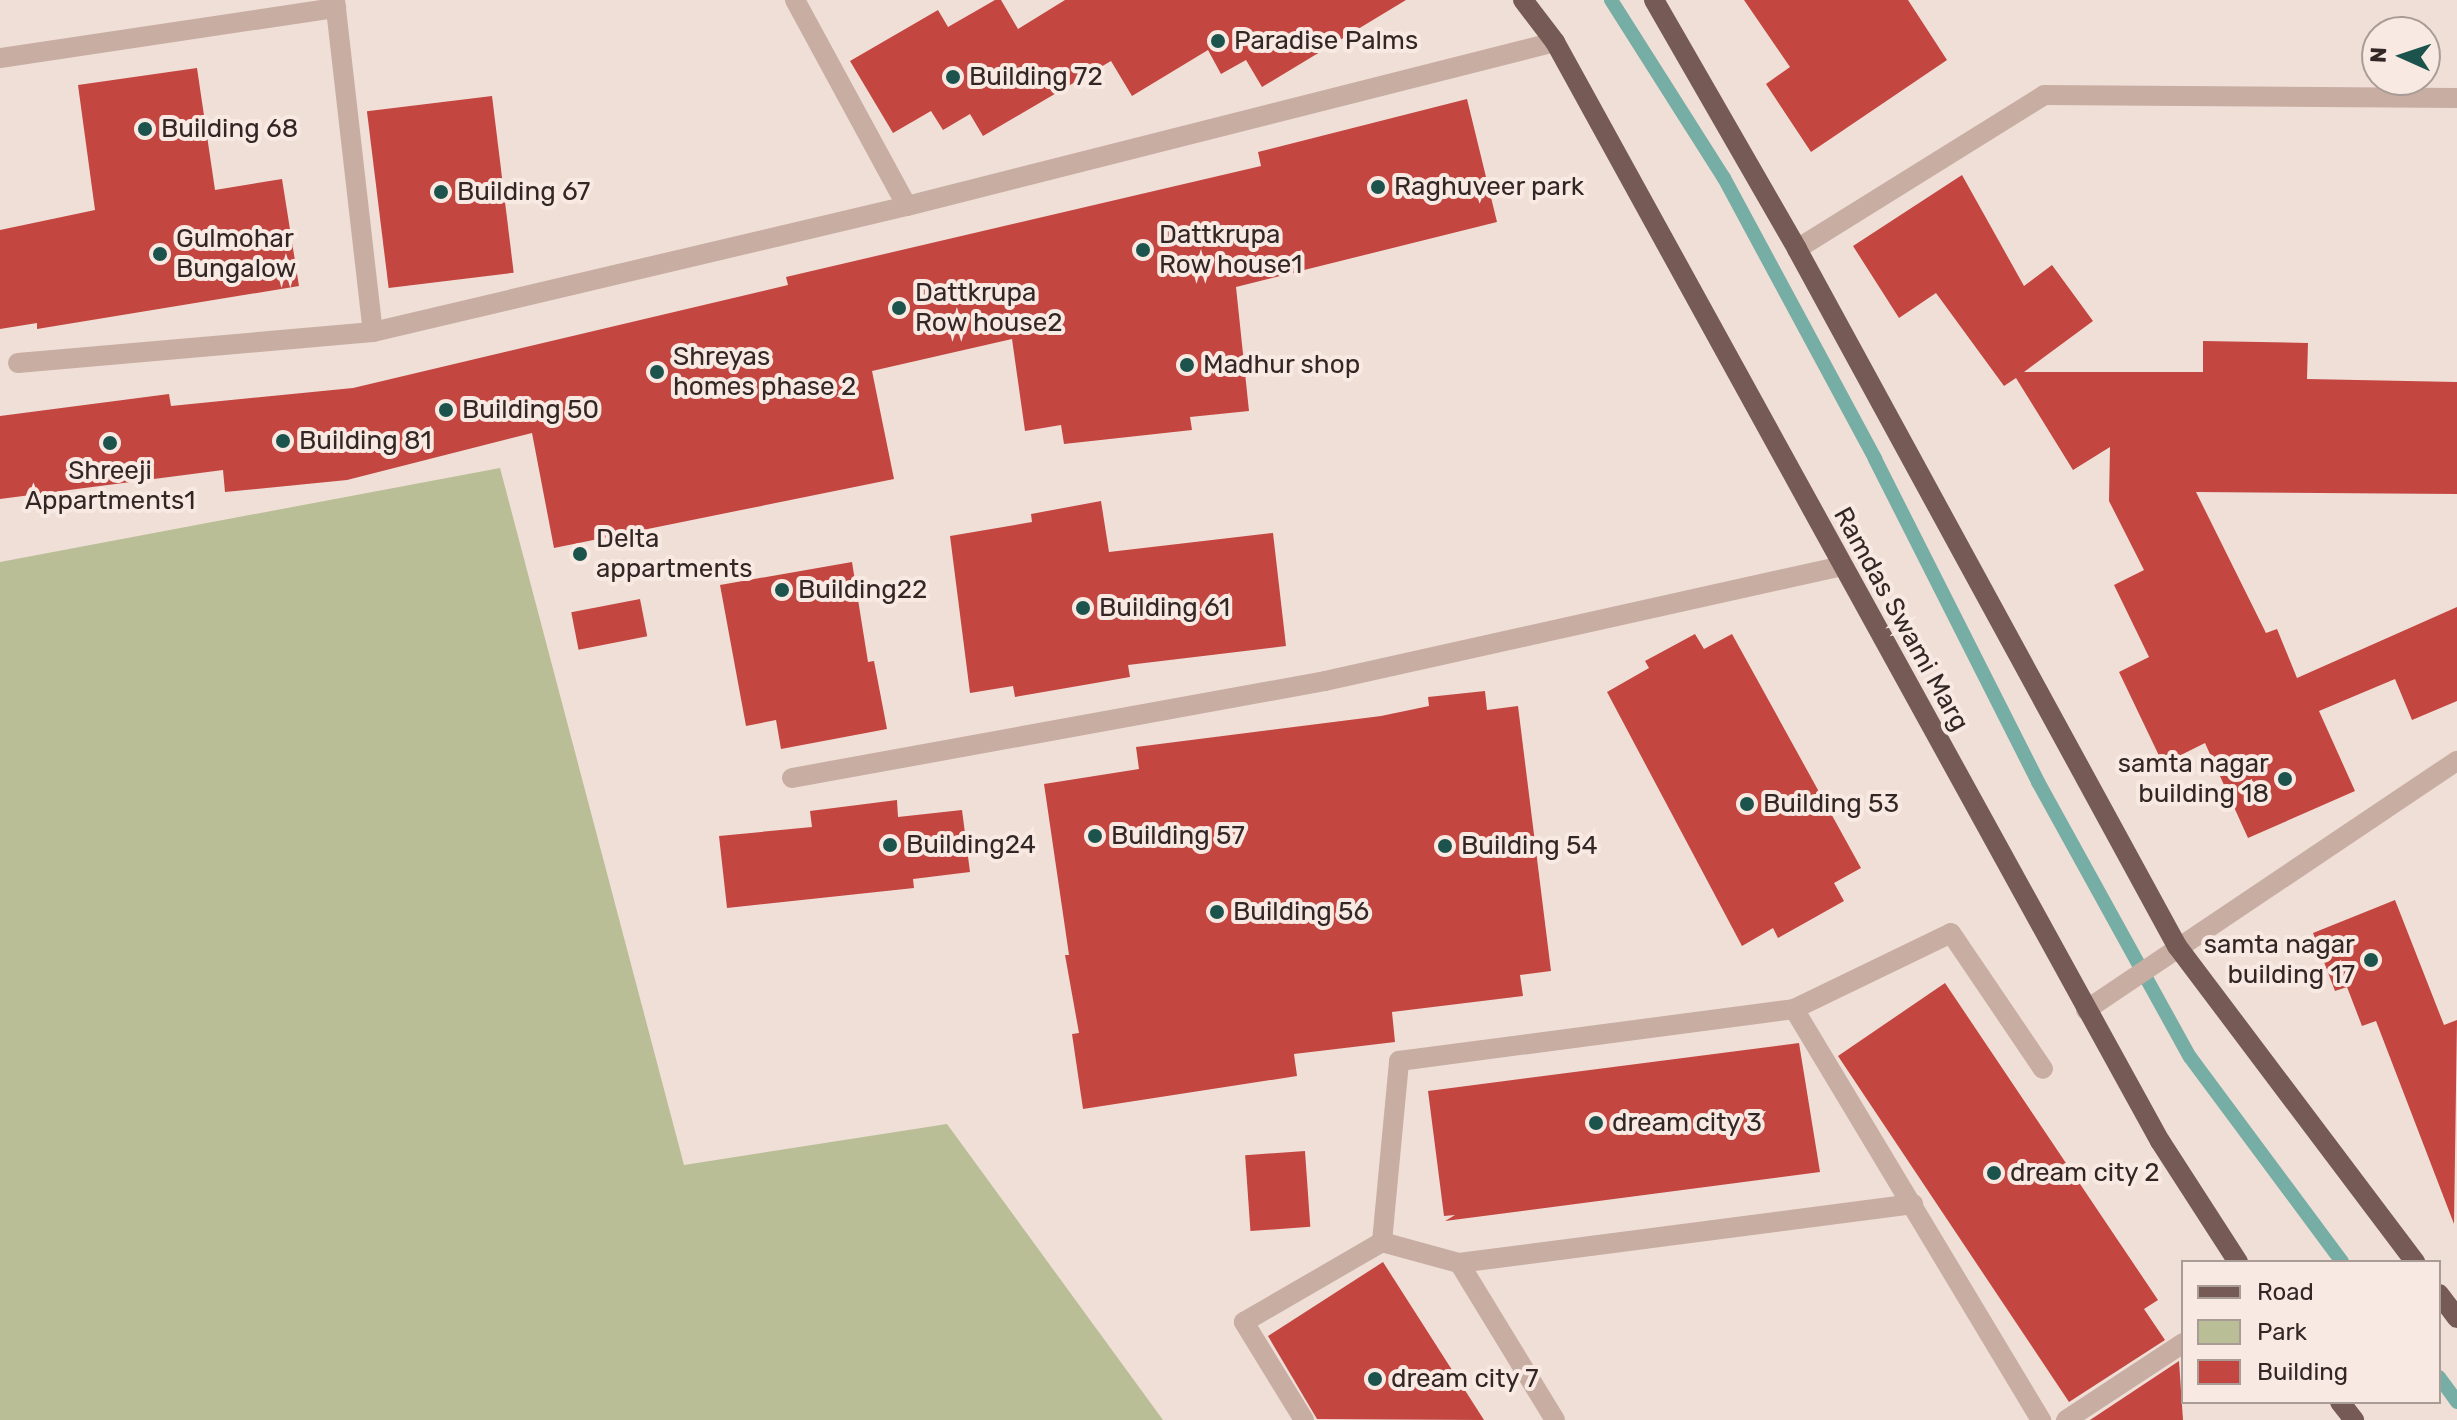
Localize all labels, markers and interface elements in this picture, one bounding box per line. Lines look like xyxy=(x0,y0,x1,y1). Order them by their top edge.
north arrow xyxy=(2361,16,2441,96)
place label: Paradise Palms xyxy=(1234,25,1418,57)
marker: Paradise Palms xyxy=(1209,32,1227,50)
text: N xyxy=(2365,46,2392,63)
place label: Building 72 xyxy=(969,61,1103,93)
marker: Building 72 xyxy=(944,68,962,86)
place label: Building 68 xyxy=(161,113,298,145)
marker: Building 68 xyxy=(136,120,154,138)
place label: Raghuveer park xyxy=(1394,171,1585,203)
place label: Building 67 xyxy=(457,176,590,208)
marker: Raghuveer park xyxy=(1369,178,1387,196)
marker: Building 67 xyxy=(432,183,450,201)
place label: Dattkrupa Row house1 xyxy=(1159,219,1303,280)
place label: Gulmohar Bungalow xyxy=(176,223,296,284)
marker: Dattkrupa Row house1 xyxy=(1134,241,1152,259)
marker: Gulmohar Bungalow xyxy=(151,245,169,263)
place label: Dattkrupa Row house2 xyxy=(915,277,1063,338)
marker: Dattkrupa Row house2 xyxy=(890,299,908,317)
place label: Shreyas homes phase 2 xyxy=(673,341,856,402)
place label: Madhur shop xyxy=(1203,349,1361,381)
marker: Madhur shop xyxy=(1178,356,1196,374)
marker: Shreyas homes phase 2 xyxy=(648,363,666,381)
place label: Building 50 xyxy=(462,394,599,426)
marker: Building 50 xyxy=(437,401,455,419)
place label: Building 81 xyxy=(299,425,432,457)
marker: Building 81 xyxy=(274,432,292,450)
marker: Shreeji Appartments1 xyxy=(101,434,119,452)
place label: Shreeji Appartments1 xyxy=(25,455,195,516)
street label: Ramdas Swami Marg xyxy=(1827,502,1975,736)
place label: Delta appartments xyxy=(596,523,752,584)
marker: Delta appartments xyxy=(571,545,589,563)
place label: Building22 xyxy=(798,574,927,606)
marker: Building22 xyxy=(773,581,791,599)
place label: Building 61 xyxy=(1099,592,1230,624)
marker: Building 61 xyxy=(1074,599,1092,617)
place label: samta nagar building 18 xyxy=(2118,748,2269,810)
marker: samta nagar building 18 xyxy=(2276,770,2294,788)
place label: Building 53 xyxy=(1763,788,1899,820)
marker: Building 53 xyxy=(1738,795,1756,813)
place label: Building 57 xyxy=(1111,820,1245,852)
marker: Building 57 xyxy=(1086,827,1104,845)
place label: Building24 xyxy=(906,829,1036,861)
place label: Building 54 xyxy=(1461,830,1598,862)
marker: Building24 xyxy=(881,836,899,854)
marker: Building 54 xyxy=(1436,837,1454,855)
place label: Building 56 xyxy=(1233,896,1369,928)
marker: Building 56 xyxy=(1208,903,1226,921)
place label: samta nagar building 17 xyxy=(2204,929,2355,990)
marker: samta nagar building 17 xyxy=(2362,951,2380,969)
place label: dream city 3 xyxy=(1612,1107,1763,1139)
marker: dream city 3 xyxy=(1587,1114,1605,1132)
place label: dream city 2 xyxy=(2010,1157,2160,1189)
marker: dream city 2 xyxy=(1985,1164,2003,1182)
legend xyxy=(2181,1260,2441,1404)
text: Road xyxy=(2257,1278,2314,1306)
text: Park xyxy=(2257,1318,2307,1346)
text: Building xyxy=(2257,1358,2348,1386)
place label: dream city 7 xyxy=(1391,1363,1539,1395)
marker: dream city 7 xyxy=(1366,1370,1384,1388)

